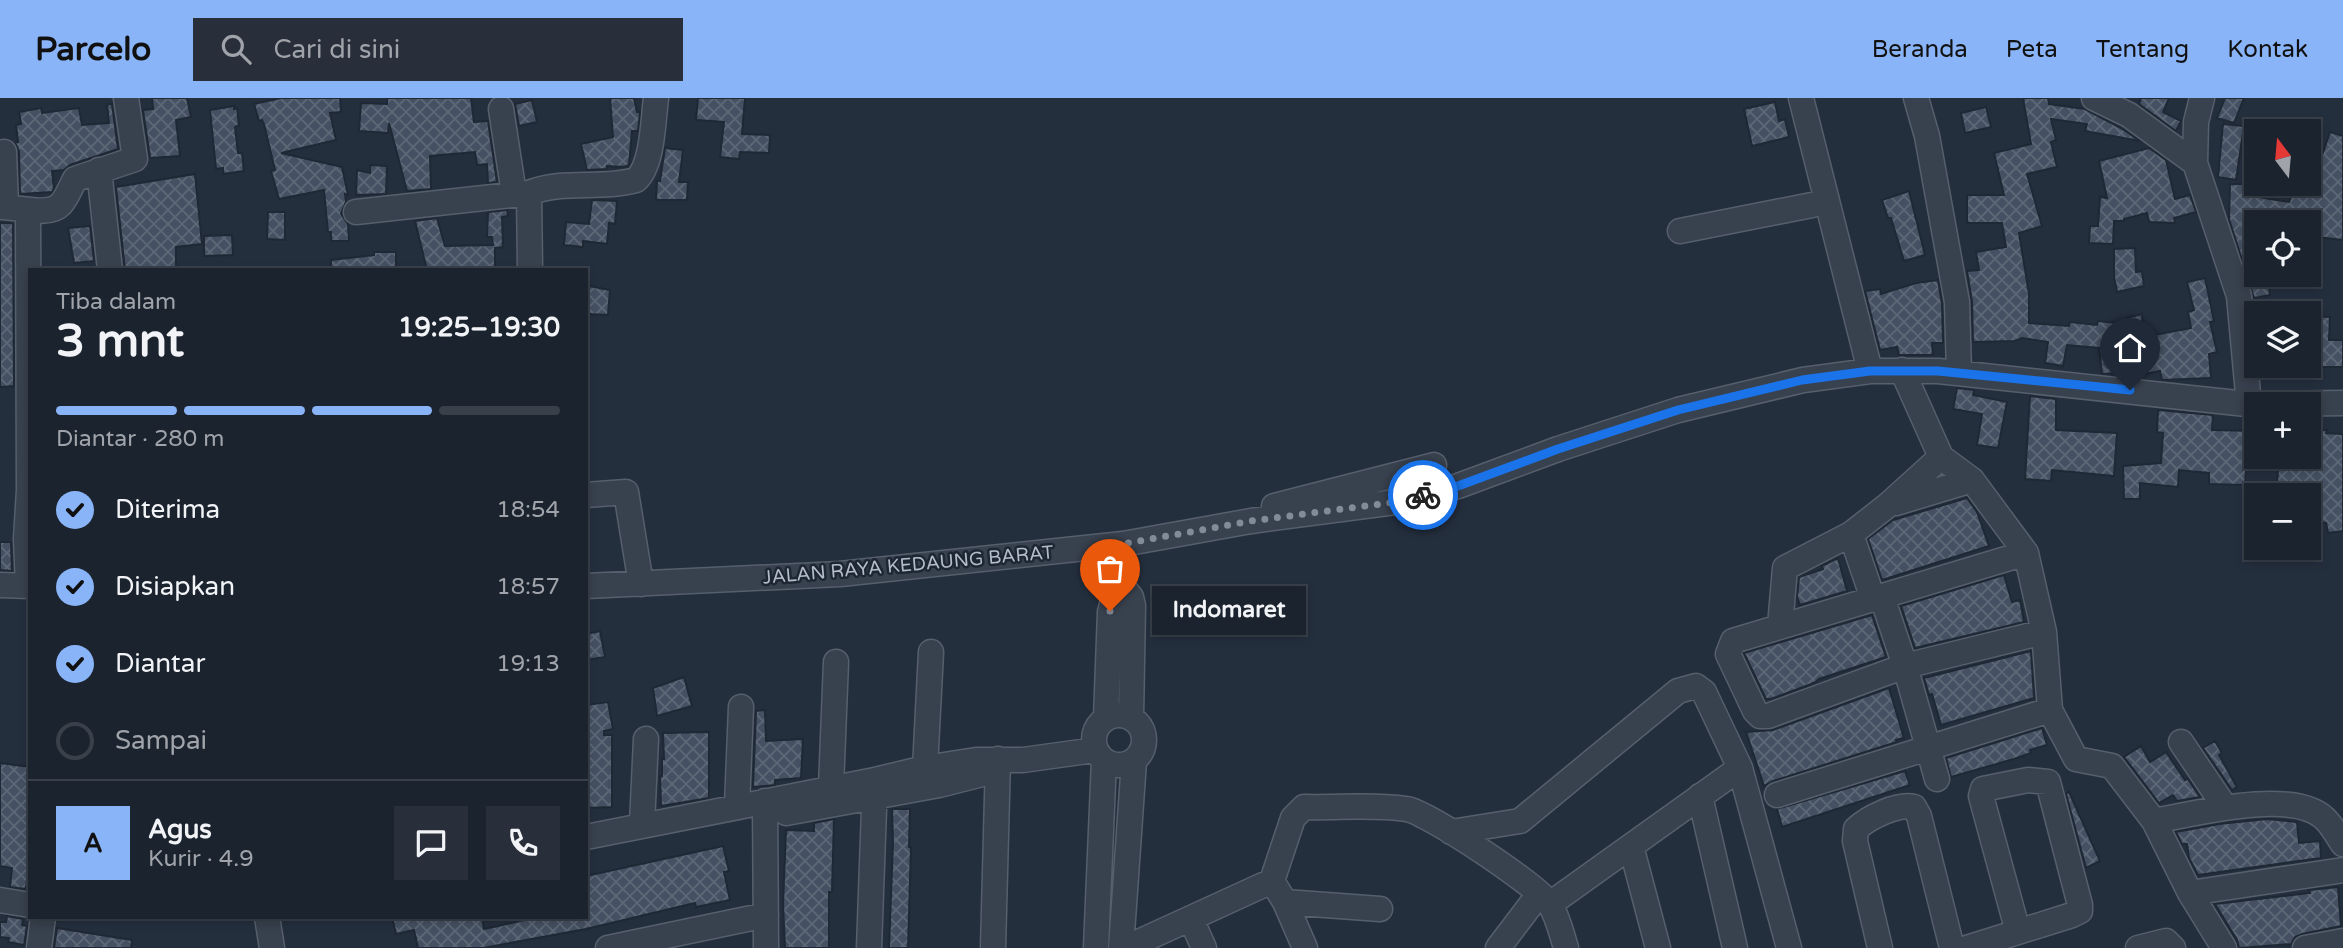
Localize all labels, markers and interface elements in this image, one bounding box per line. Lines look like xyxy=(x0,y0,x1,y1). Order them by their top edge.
search box xyxy=(193,18,683,81)
text: Parcelo xyxy=(35,30,151,69)
icon: search xyxy=(217,30,255,68)
text: Cari di sini xyxy=(273,34,400,65)
text: Beranda xyxy=(1872,35,1968,64)
text: Peta xyxy=(2006,35,2058,64)
text: Tentang xyxy=(2096,35,2189,64)
text: Kontak xyxy=(2227,35,2308,64)
north arrow xyxy=(2244,119,2320,196)
map controls xyxy=(2244,119,2321,560)
button: locate xyxy=(2244,210,2321,287)
text: Tiba dalam xyxy=(56,288,176,316)
button: layers xyxy=(2244,301,2321,378)
text: 19:25–19:30 xyxy=(398,312,560,343)
text: 3 mnt xyxy=(56,314,184,369)
pin xyxy=(2100,318,2160,390)
icon: home xyxy=(2111,329,2149,367)
button: + xyxy=(2244,392,2321,469)
text: Diantar · 280 m xyxy=(56,425,224,453)
courier xyxy=(1388,460,1458,530)
icon: bike xyxy=(1404,476,1442,514)
button: − xyxy=(2244,483,2321,560)
icon: check xyxy=(56,491,94,529)
text: Diterima xyxy=(115,494,220,525)
text: 18:54 xyxy=(496,496,560,524)
pin xyxy=(1080,539,1140,611)
street label: JALAN RAYA KEDAUNG BARAT xyxy=(762,541,1055,589)
icon: bag xyxy=(1091,550,1129,588)
icon: check xyxy=(56,568,94,606)
text: Disiapkan xyxy=(115,571,235,602)
text: 18:57 xyxy=(496,573,560,601)
callout: Indomaret xyxy=(1152,587,1306,636)
text: Indomaret xyxy=(1172,596,1286,624)
icon: check xyxy=(56,645,94,683)
text: Diantar xyxy=(115,648,205,679)
text: 19:13 xyxy=(496,650,560,678)
text: Sampai xyxy=(115,725,207,756)
button: chat xyxy=(394,806,468,880)
button: phone xyxy=(486,806,560,880)
text: Agus xyxy=(148,814,212,845)
text: A xyxy=(83,828,103,859)
text: Kurir · 4.9 xyxy=(148,845,254,873)

